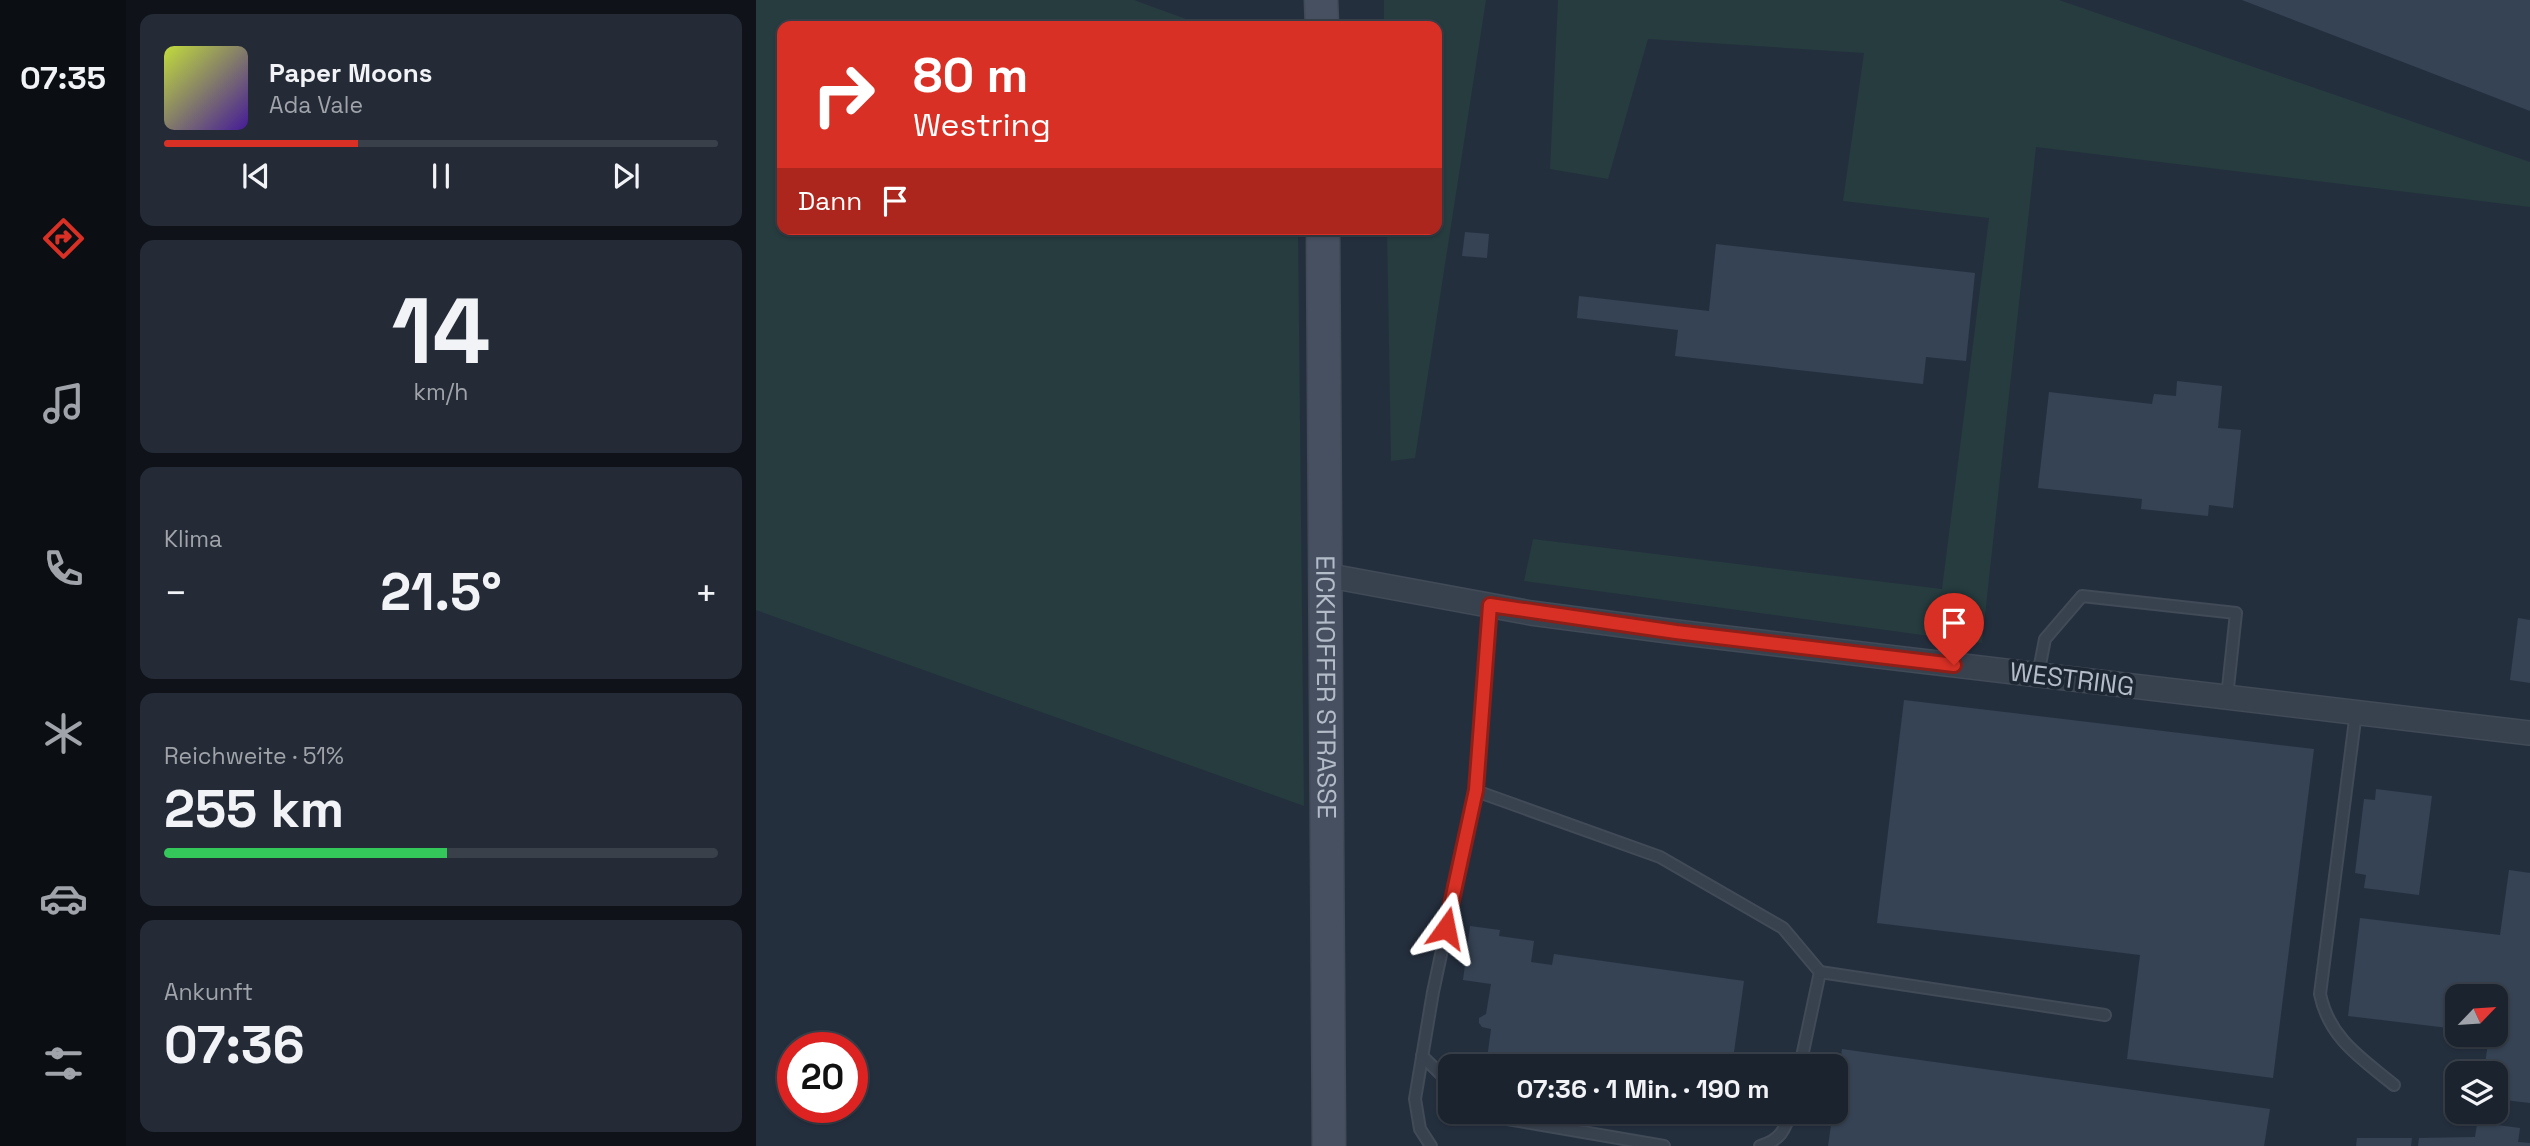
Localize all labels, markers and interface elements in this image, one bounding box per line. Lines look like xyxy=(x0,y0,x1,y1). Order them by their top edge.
text: 80 m xyxy=(913,44,1028,106)
icon: right xyxy=(798,49,889,140)
text: Paper Moons xyxy=(269,56,432,90)
text: 07:35 xyxy=(20,58,106,98)
text: Ada Vale xyxy=(269,90,363,120)
text: Westring xyxy=(913,105,1051,145)
icon: previous xyxy=(237,157,275,195)
icon: pause xyxy=(422,157,460,195)
icon: next xyxy=(607,157,645,195)
icon: arrive xyxy=(876,182,914,220)
text: Dann xyxy=(798,184,862,218)
icon: directions xyxy=(39,214,88,263)
text: 14 xyxy=(391,273,491,390)
text: km/h xyxy=(414,377,468,407)
icon: music xyxy=(39,379,88,428)
text: Klima xyxy=(164,524,222,554)
icon: phone xyxy=(39,544,88,593)
street label: EICKHOFFER STRASSE xyxy=(1308,555,1344,819)
text: 21.5° xyxy=(380,559,502,625)
text: − xyxy=(164,569,188,617)
text: + xyxy=(694,569,718,617)
pin xyxy=(1924,593,1984,665)
icon: arrive xyxy=(1935,604,1973,642)
street label: WESTRING xyxy=(2008,655,2136,703)
icon: climate xyxy=(39,709,88,758)
text: Reichweite · 51% xyxy=(164,741,344,771)
text: 255 km xyxy=(164,776,344,842)
icon: car xyxy=(39,874,88,923)
position arrow xyxy=(1409,891,1483,965)
text: Ankunft xyxy=(164,977,253,1007)
north arrow xyxy=(2445,984,2508,1046)
map controls xyxy=(2445,984,2508,1124)
text: 07:36 xyxy=(164,1012,305,1078)
speed limit sign: 20 xyxy=(777,1032,868,1123)
icon: filters xyxy=(39,1039,88,1088)
button: layers xyxy=(2445,1061,2508,1124)
text: 07:36 · 1 Min. · 190 m xyxy=(1517,1072,1769,1106)

